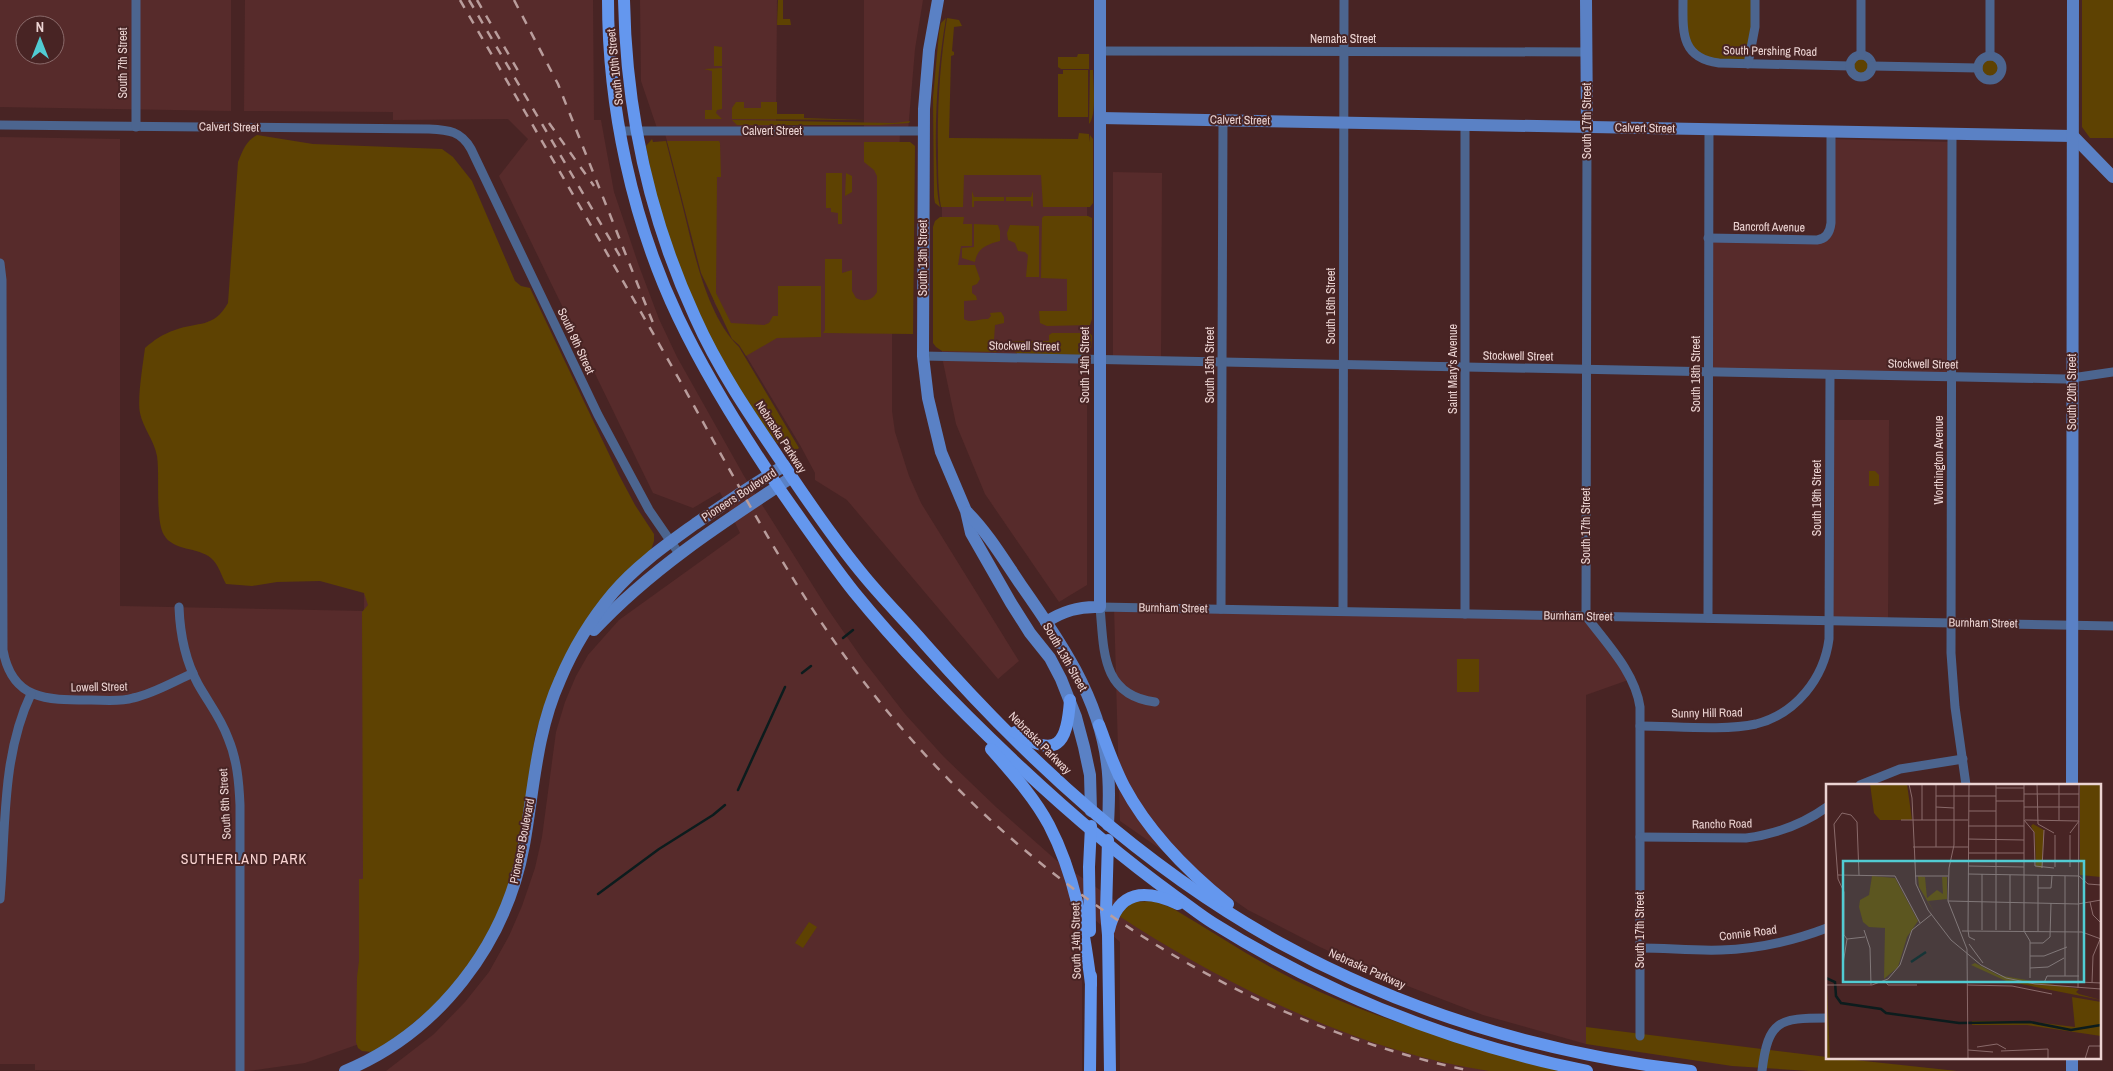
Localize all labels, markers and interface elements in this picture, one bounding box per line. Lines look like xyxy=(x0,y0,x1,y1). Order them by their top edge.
north arrow xyxy=(15,15,65,65)
text: N xyxy=(36,18,44,36)
street label: South 7th Street xyxy=(115,27,131,99)
street label: South 10th Street xyxy=(603,28,627,106)
street label: Nemaha Street xyxy=(1310,31,1376,47)
street label: South Pershing Road xyxy=(1723,42,1817,60)
street label: South 17th Street xyxy=(1579,82,1595,159)
street label: Calvert Street xyxy=(1210,111,1270,129)
street label: Calvert Street xyxy=(199,118,259,136)
street label: Calvert Street xyxy=(1615,119,1675,137)
street label: Calvert Street xyxy=(742,123,802,139)
street label: Bancroft Avenue xyxy=(1733,218,1805,236)
street label: South 13th Street xyxy=(915,219,931,296)
street label: South 16th Street xyxy=(1323,267,1339,344)
street label: South 9th Street xyxy=(554,305,598,377)
street label: Saint Mary's Avenue xyxy=(1445,324,1461,414)
street label: South 14th Street xyxy=(1077,326,1093,403)
street label: South 15th Street xyxy=(1202,326,1218,403)
street label: South 18th Street xyxy=(1688,335,1704,412)
street label: Stockwell Street xyxy=(989,337,1060,355)
street label: Stockwell Street xyxy=(1483,347,1554,365)
street label: South 20th Street xyxy=(2064,353,2080,430)
street label: Stockwell Street xyxy=(1888,355,1959,373)
street label: Nebraska Parkway xyxy=(752,398,810,476)
street label: Worthington Avenue xyxy=(1931,416,1947,504)
street label: South 19th Street xyxy=(1809,459,1825,536)
street label: Pioneers Boulevard xyxy=(698,465,780,525)
street label: South 17th Street xyxy=(1578,487,1594,564)
street label: Burnham Street xyxy=(1138,599,1208,617)
street label: Burnham Street xyxy=(1543,607,1613,625)
street label: Burnham Street xyxy=(1948,614,2018,632)
street label: South 13th Street xyxy=(1039,620,1091,694)
street label: Lowell Street xyxy=(70,679,128,695)
street label: Sunny Hill Road xyxy=(1671,704,1743,722)
street label: Nebraska Parkway xyxy=(1005,708,1075,778)
street label: South 8th Street xyxy=(215,768,235,840)
inset map xyxy=(1826,784,2100,1058)
street label: Pioneers Boulevard xyxy=(506,797,538,885)
street label: Rancho Road xyxy=(1692,815,1752,833)
district label: SUTHERLAND PARK xyxy=(181,850,307,868)
street label: South 17th Street xyxy=(1632,891,1648,968)
street label: South 14th Street xyxy=(1067,902,1085,979)
street label: Connie Road xyxy=(1718,922,1778,944)
street label: Nebraska Parkway xyxy=(1326,945,1408,993)

